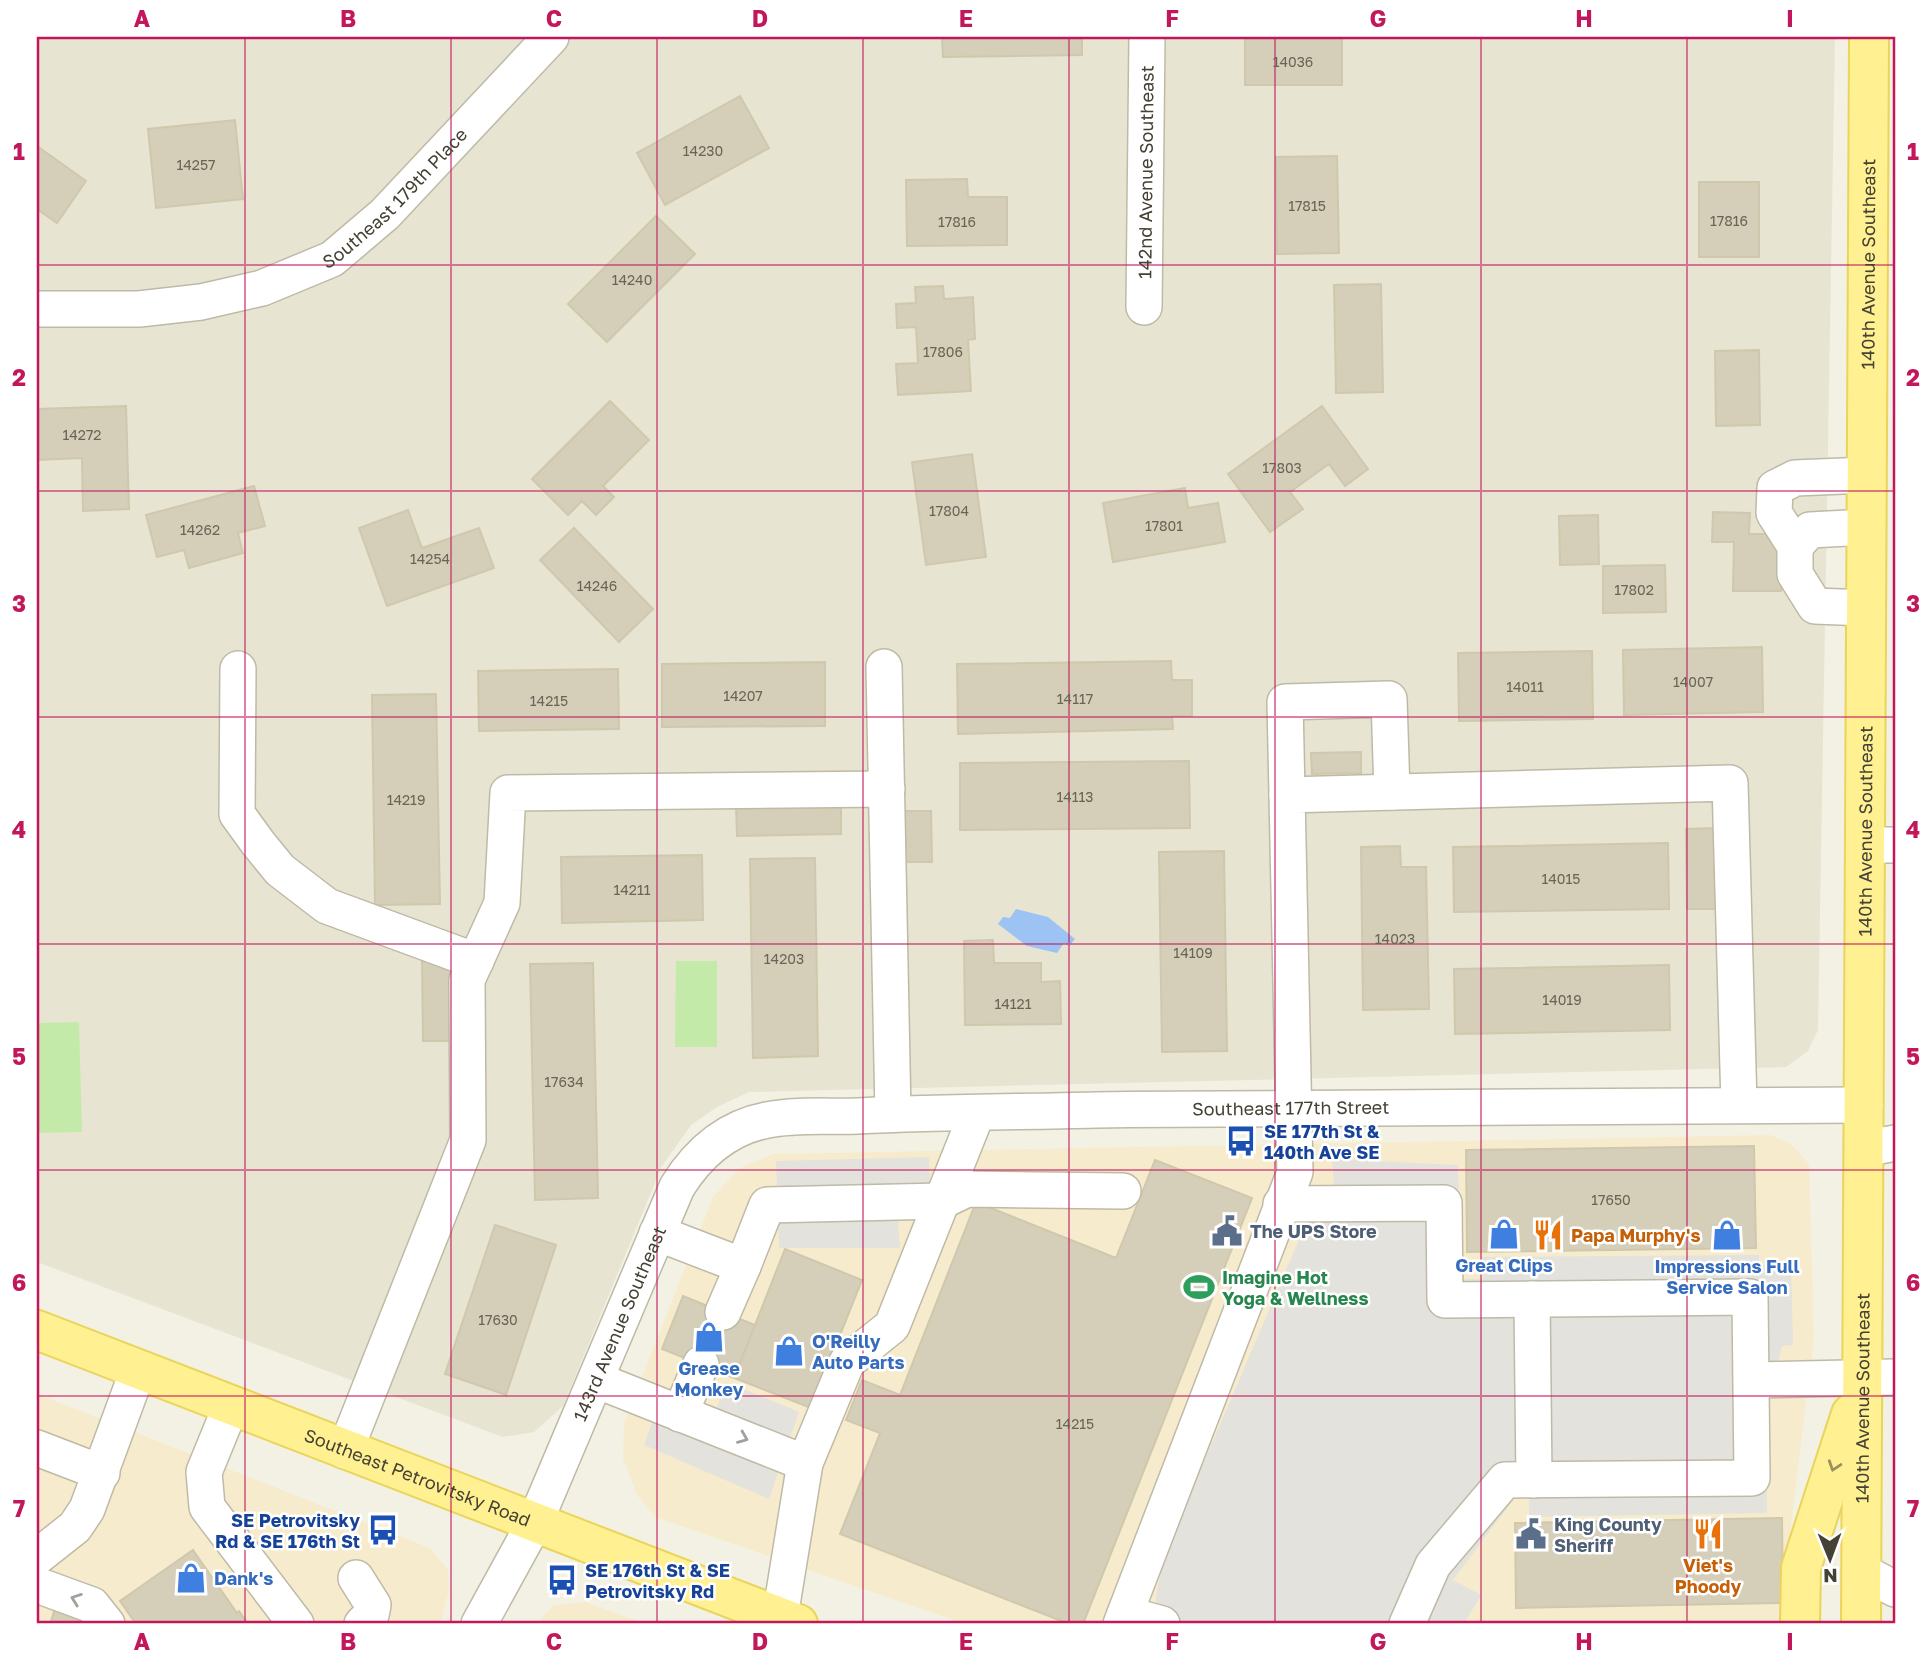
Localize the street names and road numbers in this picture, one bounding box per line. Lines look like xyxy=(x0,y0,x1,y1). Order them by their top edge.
street label: 142nd Avenue Southeast xyxy=(1133,65,1158,279)
street label: Southeast 179th Place xyxy=(319,123,471,273)
street label: 140th Avenue Southeast xyxy=(1856,159,1879,369)
street label: 140th Avenue Southeast xyxy=(1853,726,1877,936)
street label: Southeast 177th Street xyxy=(1192,1096,1390,1120)
street label: 143rd Avenue Southeast xyxy=(568,1223,670,1424)
street label: 140th Avenue Southeast xyxy=(1851,1293,1874,1503)
street label: Southeast Petrovitsky Road xyxy=(301,1423,534,1531)

